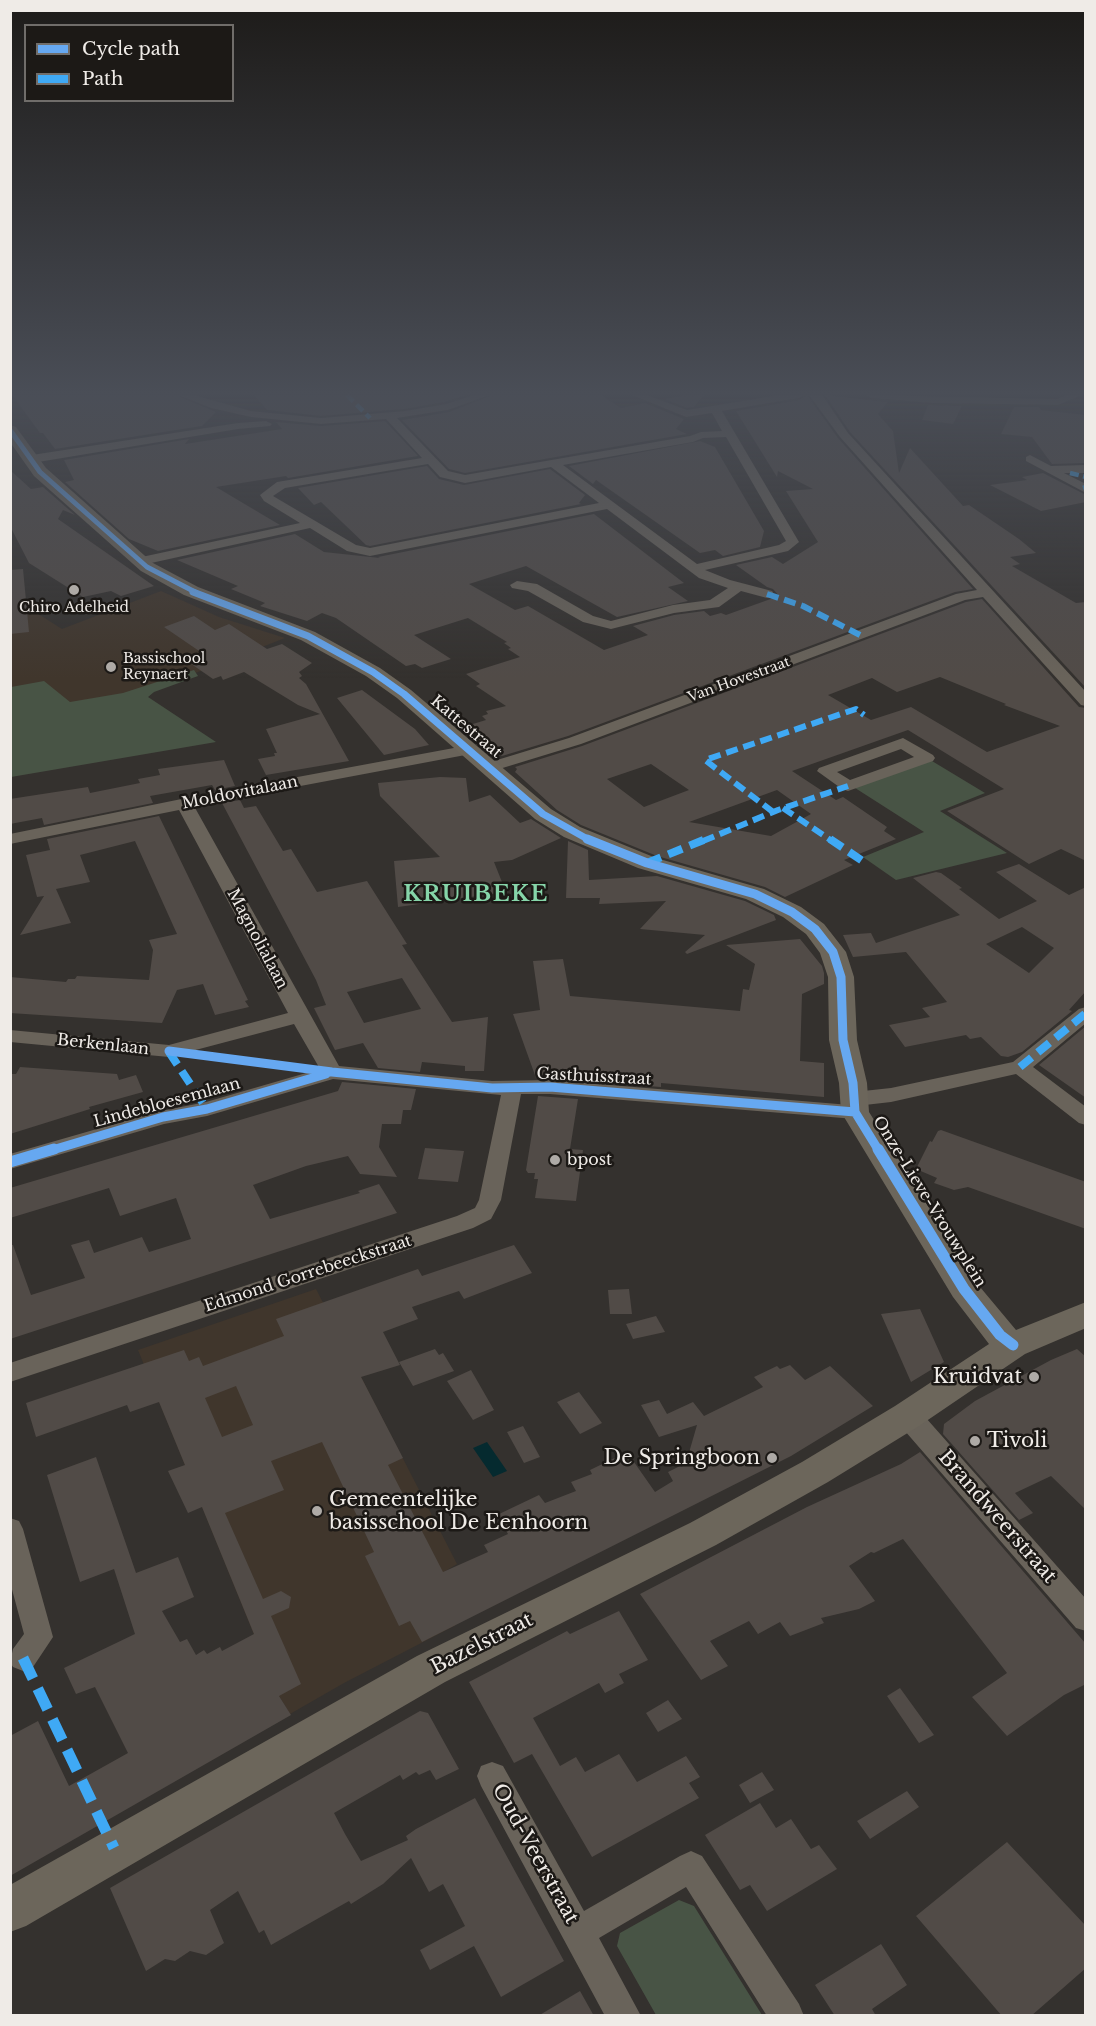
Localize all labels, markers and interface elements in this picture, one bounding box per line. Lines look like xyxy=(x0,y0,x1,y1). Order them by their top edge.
legend xyxy=(24,24,234,102)
text: Cycle path xyxy=(82,38,180,60)
text: Path xyxy=(82,68,123,90)
marker: Chiro Adelheid xyxy=(67,583,81,597)
place label: Chiro Adelheid xyxy=(19,600,129,616)
place label: Bassischool Reynaert xyxy=(123,651,205,684)
street label: Van Hovestraat xyxy=(685,654,793,706)
marker: Bassischool Reynaert xyxy=(104,660,118,674)
street label: Kattestraat xyxy=(426,692,506,762)
street label: Moldovitalaan xyxy=(180,772,300,814)
district label: KRUIBEKE xyxy=(403,882,549,908)
street label: Magnolialaan xyxy=(223,886,291,992)
street label: Berkenlaan xyxy=(56,1031,150,1059)
street label: Gasthuisstraat xyxy=(536,1064,652,1090)
street label: Lindebloesemlaan xyxy=(92,1074,242,1132)
street label: Onze-Lieve-Vrouwplein xyxy=(868,1113,990,1291)
place label: bpost xyxy=(567,1150,612,1170)
marker: bpost xyxy=(548,1153,562,1167)
street label: Edmond Gorrebeeckstraat xyxy=(202,1231,414,1317)
place label: Kruidvat xyxy=(933,1365,1022,1389)
marker: Kruidvat xyxy=(1027,1370,1041,1384)
place label: Tivoli xyxy=(987,1429,1047,1453)
marker: Tivoli xyxy=(968,1434,982,1448)
place label: De Springboon xyxy=(604,1446,760,1470)
street label: Brandweerstraat xyxy=(933,1446,1061,1588)
marker: De Springboon xyxy=(765,1451,779,1465)
place label: Gemeentelijke basisschool De Eenhoorn xyxy=(329,1488,588,1535)
marker: Gemeentelijke basisschool De Eenhoorn xyxy=(310,1504,324,1518)
street label: Bazelstraat xyxy=(427,1608,537,1680)
street label: Oud-Veerstraat xyxy=(487,1780,583,1928)

